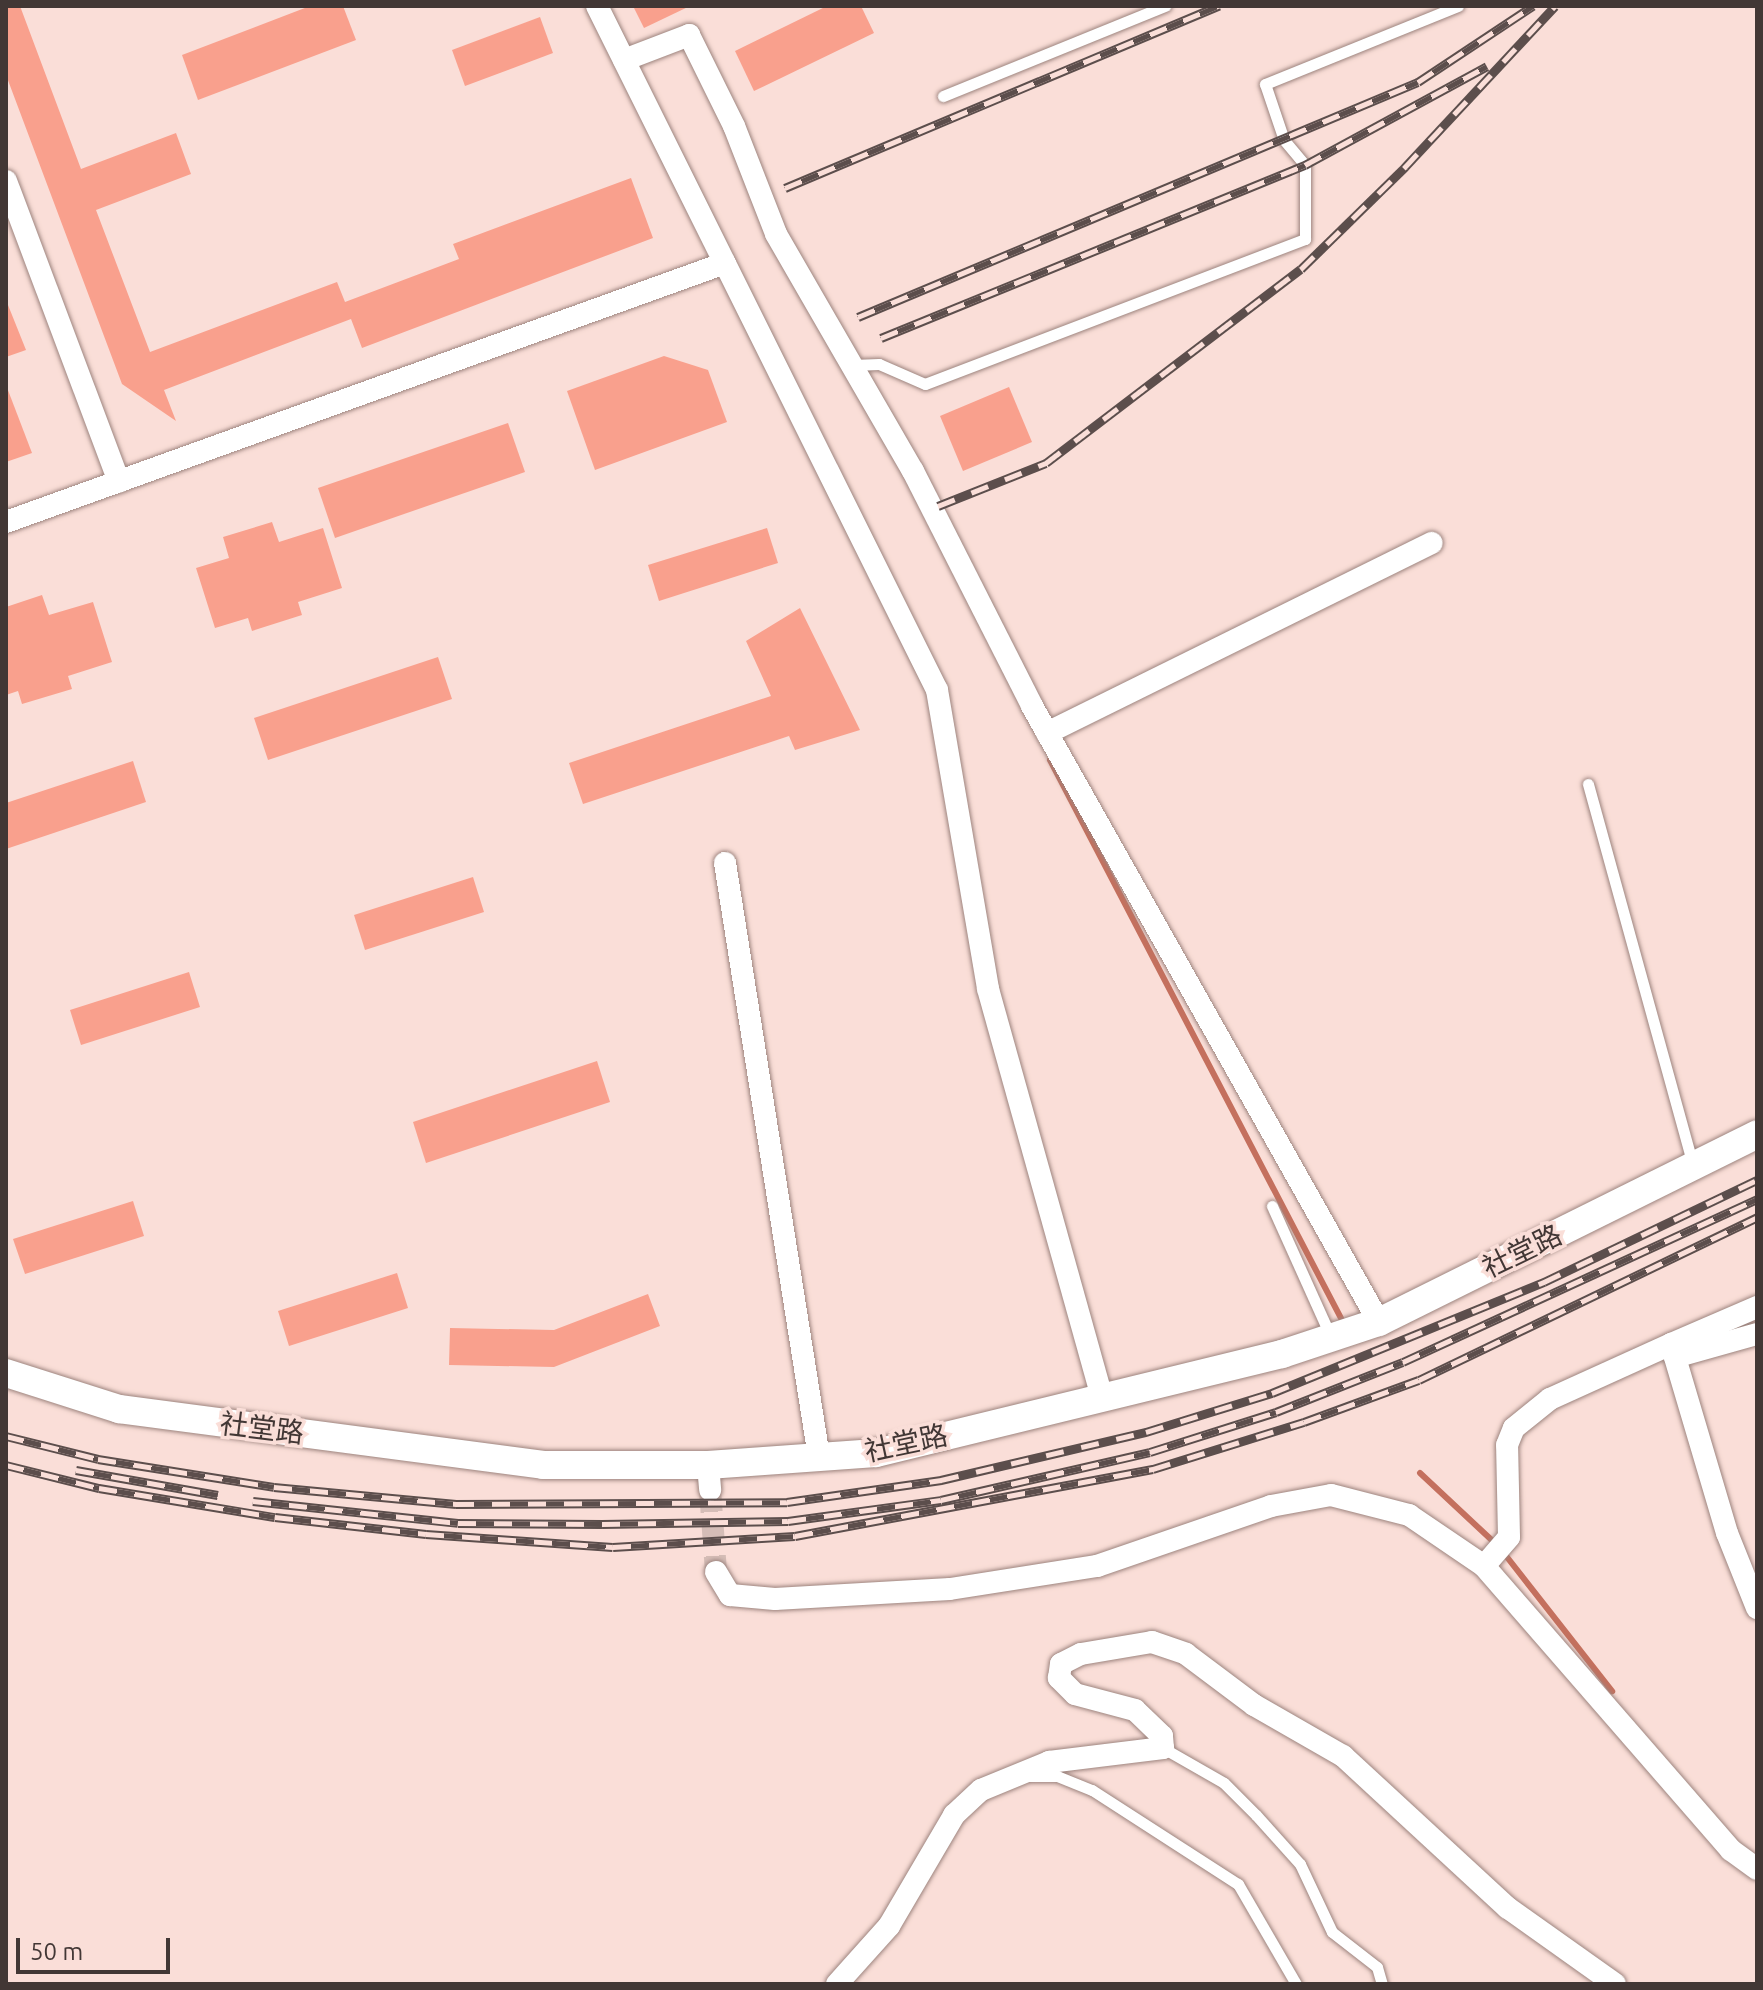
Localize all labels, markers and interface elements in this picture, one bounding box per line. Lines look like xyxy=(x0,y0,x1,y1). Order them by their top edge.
street label: 社堂路 xyxy=(1477,1217,1567,1285)
street label: 社堂路 xyxy=(218,1406,306,1450)
street label: 社堂路 xyxy=(861,1418,951,1468)
scale bar xyxy=(20,1922,174,1972)
text: 50 m xyxy=(30,1938,83,1965)

